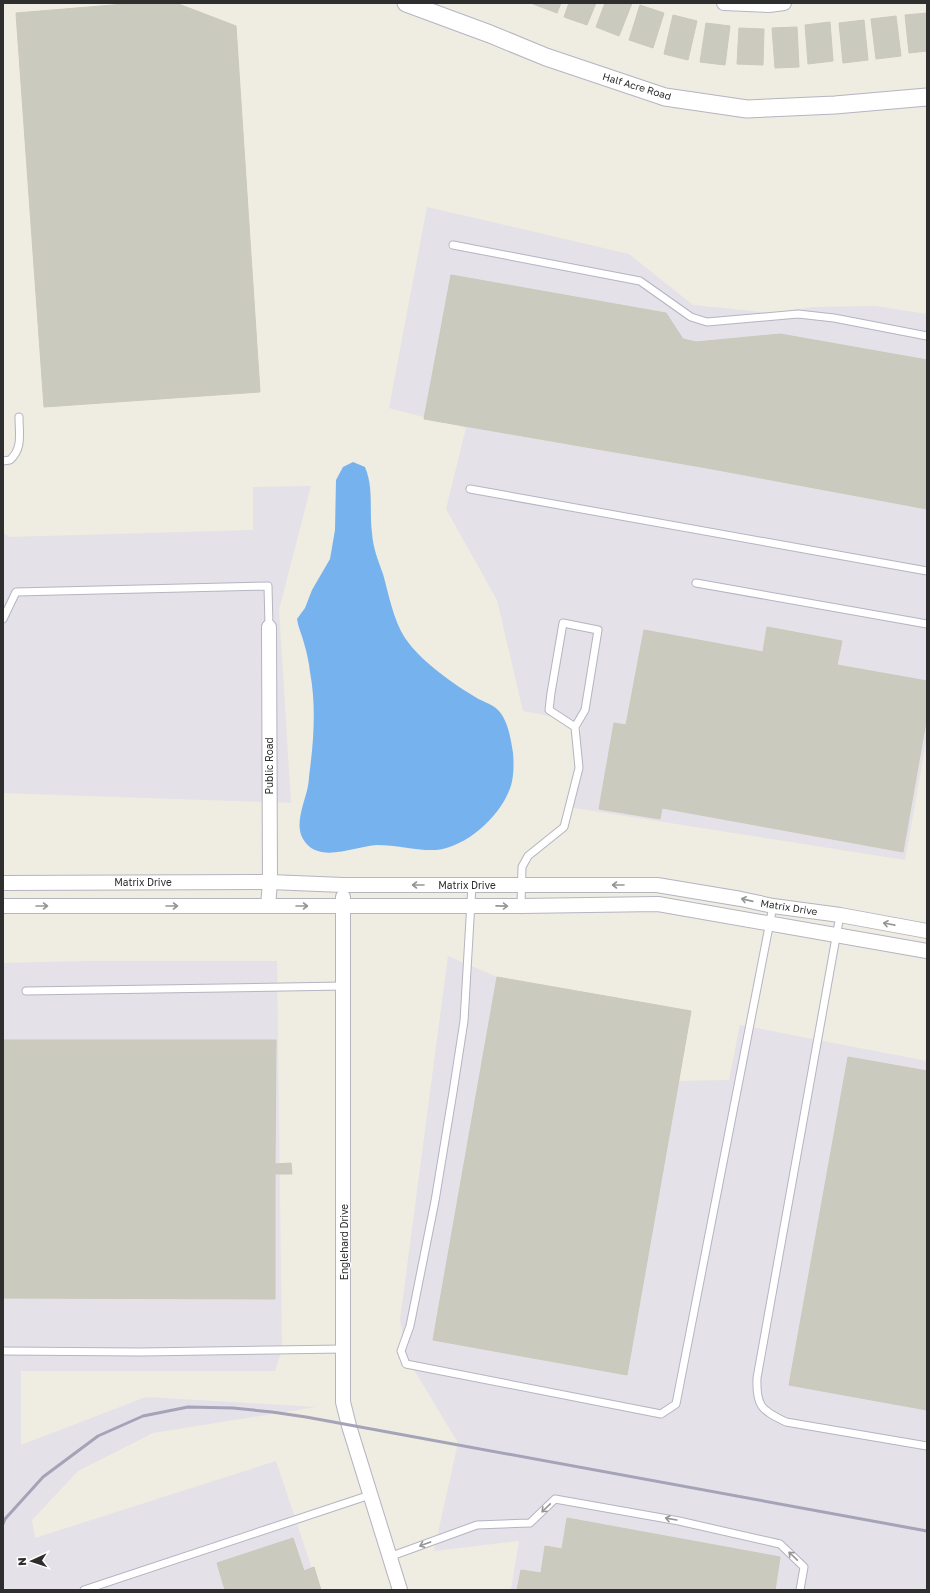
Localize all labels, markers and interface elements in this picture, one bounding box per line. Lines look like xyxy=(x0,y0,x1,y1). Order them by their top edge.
street label: Half Acre Road xyxy=(601,70,673,102)
street label: Public Road xyxy=(263,737,275,795)
street label: Matrix Drive xyxy=(114,876,172,888)
street label: Matrix Drive xyxy=(438,879,496,891)
one-way arrow xyxy=(412,881,425,889)
one-way arrow xyxy=(612,881,625,889)
one-way arrow xyxy=(741,896,754,904)
street label: Matrix Drive xyxy=(760,897,819,917)
one-way arrow xyxy=(35,902,48,910)
one-way arrow xyxy=(165,902,178,910)
one-way arrow xyxy=(295,902,308,910)
one-way arrow xyxy=(495,902,508,910)
one-way arrow xyxy=(883,920,896,928)
street label: Englehard Drive xyxy=(338,1204,350,1280)
one-way arrow xyxy=(541,1503,551,1512)
one-way arrow xyxy=(665,1515,678,1523)
north arrow xyxy=(12,1541,52,1581)
one-way arrow xyxy=(419,1541,432,1548)
one-way arrow xyxy=(788,1551,798,1561)
text: N xyxy=(15,1557,28,1566)

